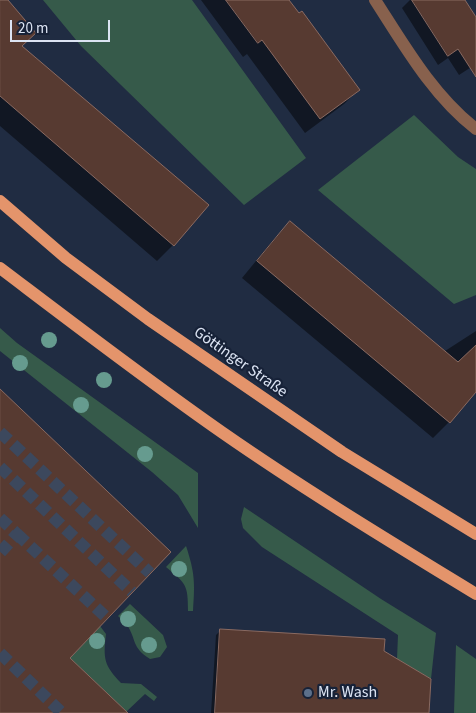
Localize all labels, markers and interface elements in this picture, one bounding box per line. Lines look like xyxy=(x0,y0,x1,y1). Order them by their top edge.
scale bar xyxy=(12,10,112,42)
text: 20 m xyxy=(18,18,48,39)
street label: Göttinger Straße xyxy=(189,324,291,402)
place label: Mr. Wash xyxy=(318,683,377,703)
marker: Mr. Wash xyxy=(302,687,314,699)

